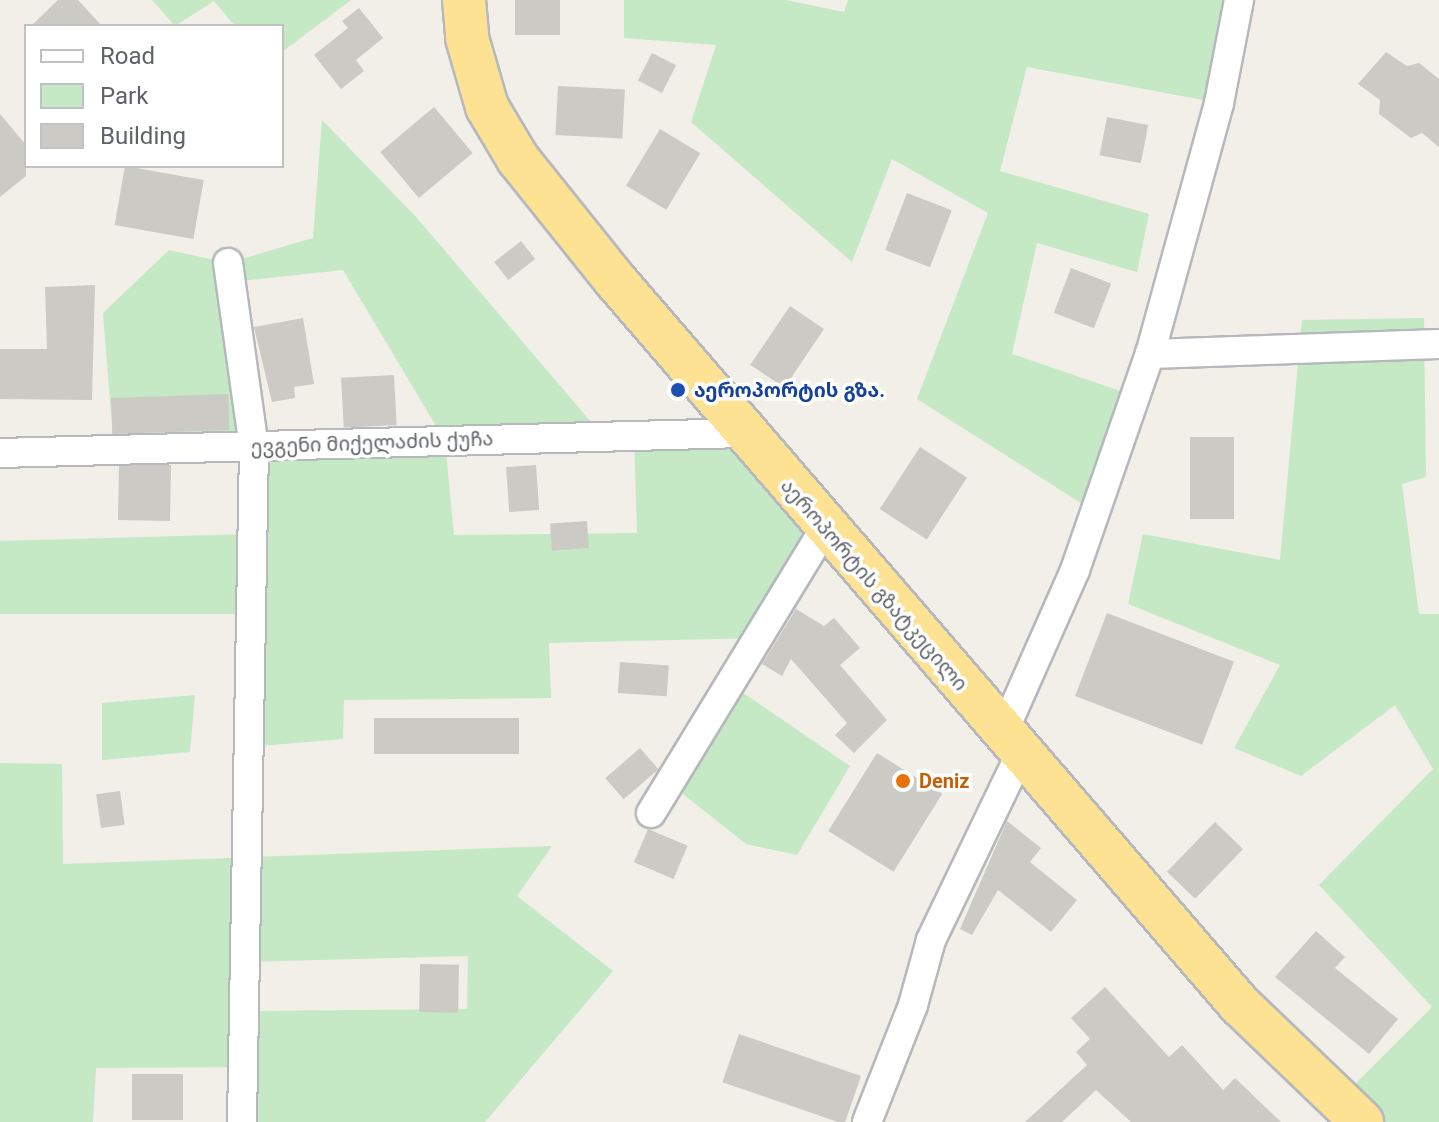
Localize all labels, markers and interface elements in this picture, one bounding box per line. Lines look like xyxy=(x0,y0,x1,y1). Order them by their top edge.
legend xyxy=(24,24,284,168)
text: Road xyxy=(100,42,155,70)
text: Park xyxy=(100,82,148,110)
text: Building xyxy=(100,122,186,150)
place label: აეროპორტის გზა. xyxy=(694,378,885,402)
marker: აეროპორტის გზა. xyxy=(669,381,687,399)
street label: ევგენი მიქელაძის ქუჩა xyxy=(250,427,494,459)
street label: აეროპორტის გზატკეცილი xyxy=(775,474,973,696)
place label: Deniz xyxy=(919,769,969,793)
marker: Deniz xyxy=(894,772,912,790)

